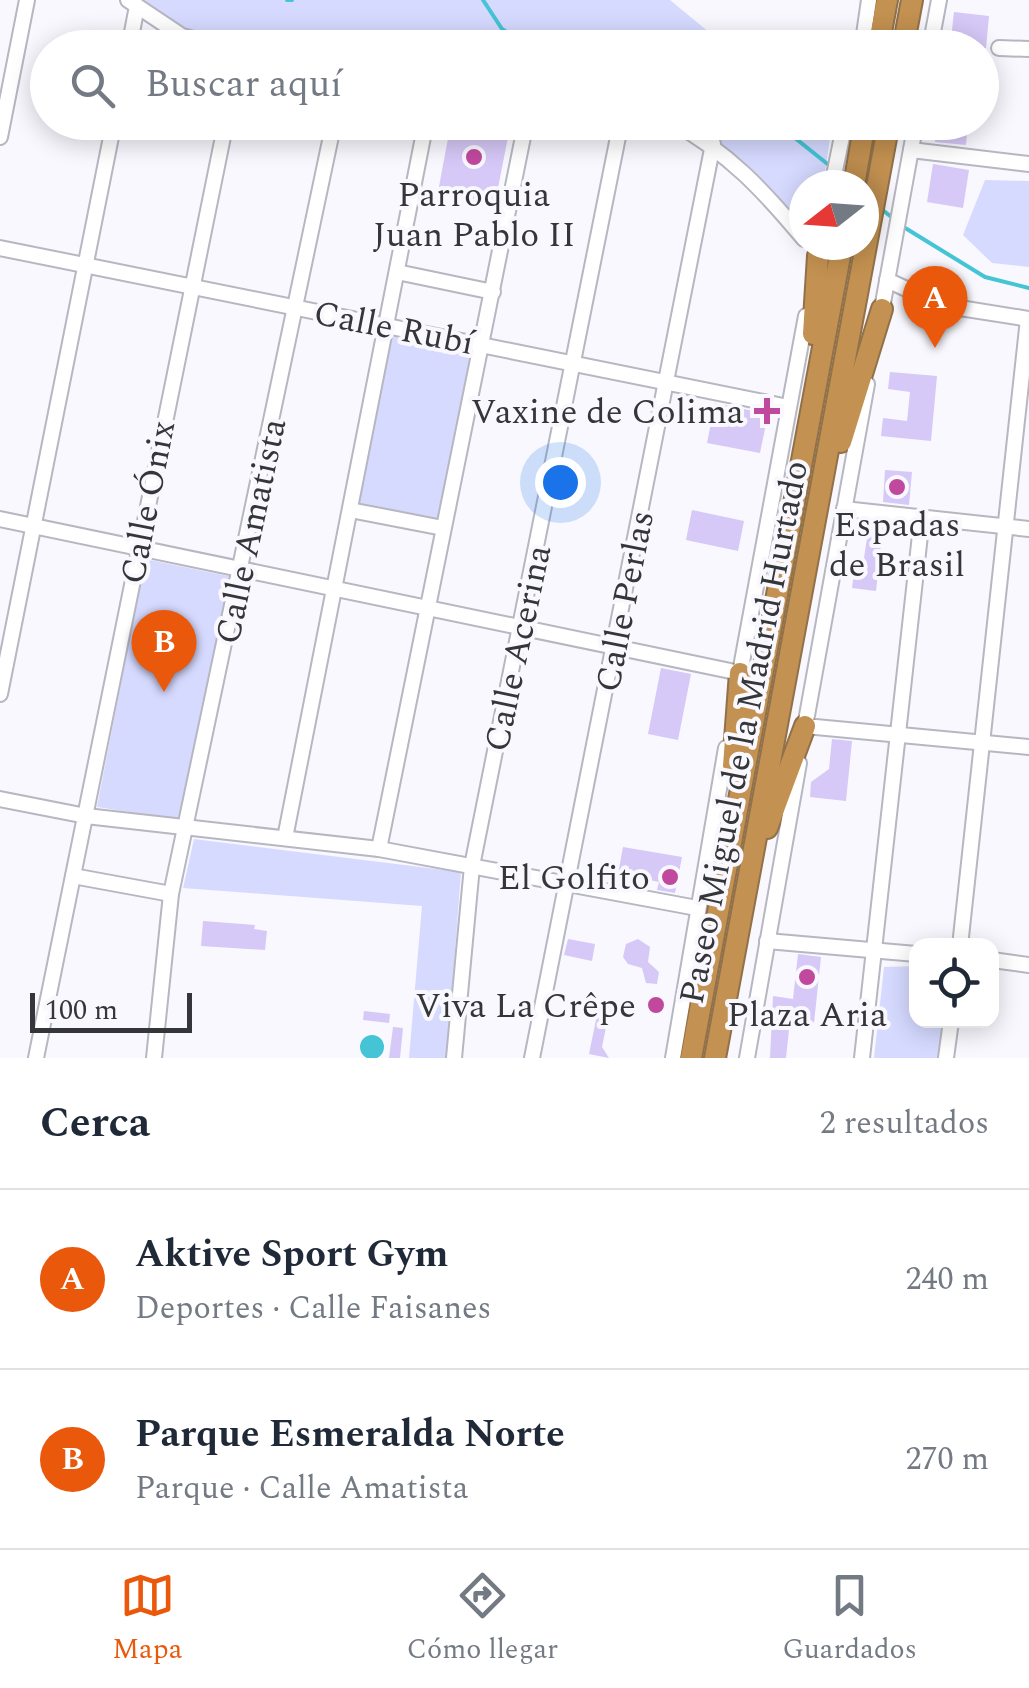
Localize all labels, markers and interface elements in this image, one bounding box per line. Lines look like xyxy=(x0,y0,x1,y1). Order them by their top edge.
search box xyxy=(30,30,999,140)
text: Buscar aquí xyxy=(145,56,342,114)
icon: search xyxy=(65,58,120,113)
marker: Parroquia Juan Pablo II xyxy=(463,146,485,168)
place label: Parroquia Juan Pablo II xyxy=(373,169,575,262)
north arrow xyxy=(789,170,879,260)
pin: A xyxy=(902,266,968,348)
street label: Calle Rubí xyxy=(309,287,480,370)
place label: Vaxine de Colima xyxy=(471,386,744,439)
marker: Vaxine de Colima xyxy=(754,398,780,424)
street label: Calle Amatista xyxy=(202,414,301,649)
street label: Calle Ónix xyxy=(107,416,190,589)
street label: Paseo Miguel de la Madrid Hurtado xyxy=(666,456,823,1008)
your location xyxy=(535,457,586,508)
marker: Espadas de Brasil xyxy=(886,476,908,498)
place label: Espadas de Brasil xyxy=(829,499,965,592)
street label: Calle Perlas xyxy=(582,506,669,696)
street label: Calle Acerina xyxy=(471,540,566,757)
pin: B xyxy=(132,610,196,692)
place label: El Golfito xyxy=(498,852,650,905)
marker: El Golfito xyxy=(659,866,681,888)
map controls xyxy=(909,938,999,1028)
button: locate xyxy=(909,938,999,1028)
marker: Plaza Aria xyxy=(796,966,818,988)
place label: Viva La Crêpe xyxy=(415,980,636,1033)
scale bar xyxy=(30,988,192,1032)
text: 100 m xyxy=(45,989,118,1032)
place label: Plaza Aria xyxy=(727,989,887,1042)
marker: Viva La Crêpe xyxy=(645,994,667,1016)
text: Cerca xyxy=(40,1092,151,1155)
text: 2 resultados xyxy=(820,1099,989,1148)
text: Aktive Sport Gym xyxy=(135,1226,449,1284)
text: A xyxy=(60,1255,85,1304)
text: 240 m xyxy=(905,1255,989,1304)
text: Deportes · Calle Faisanes xyxy=(135,1284,491,1333)
text: Parque Esmeralda Norte xyxy=(135,1406,565,1464)
text: B xyxy=(61,1435,84,1484)
text: 270 m xyxy=(905,1435,989,1484)
text: Parque · Calle Amatista xyxy=(135,1464,468,1513)
tab: Mapa xyxy=(112,1568,182,1671)
tab: Cómo llegar xyxy=(407,1568,558,1671)
tab: Guardados xyxy=(783,1568,917,1671)

